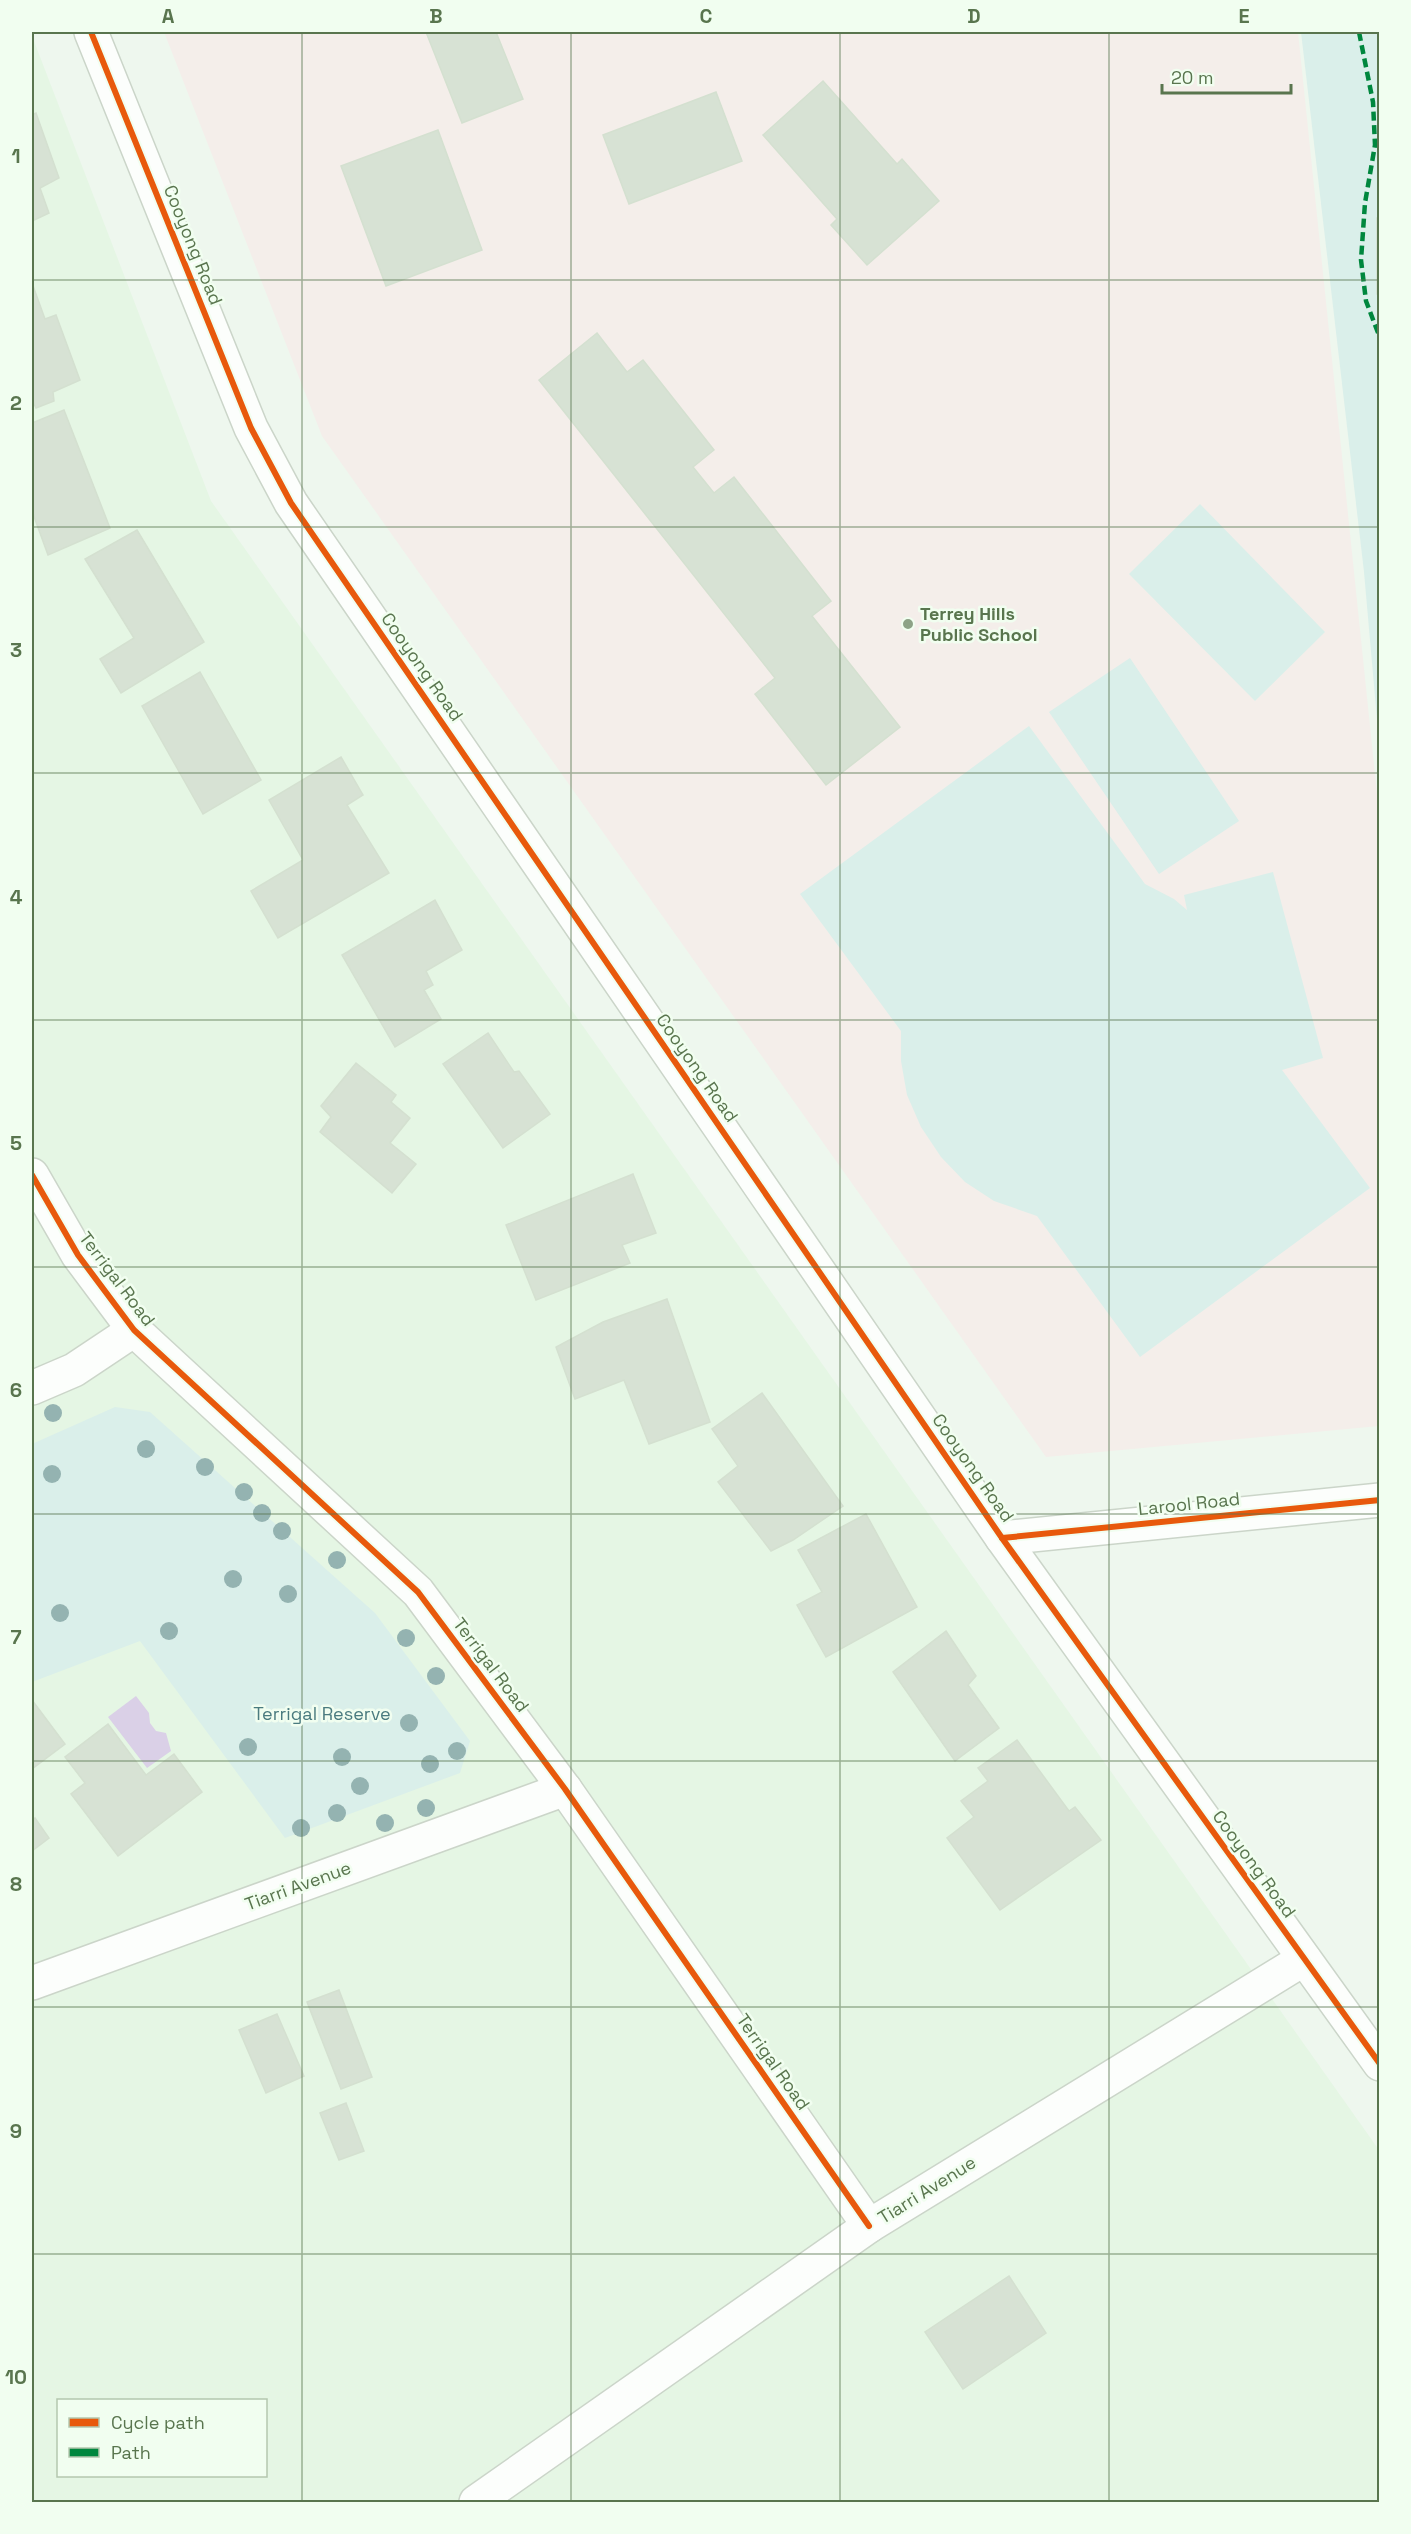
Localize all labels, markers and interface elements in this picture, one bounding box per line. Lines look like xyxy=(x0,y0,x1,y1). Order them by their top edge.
text: A xyxy=(162,3,175,29)
text: B xyxy=(429,3,443,29)
text: C xyxy=(700,3,713,29)
text: D xyxy=(967,3,981,29)
text: E xyxy=(1238,3,1250,29)
scale bar xyxy=(1162,57,1291,95)
text: 20 m xyxy=(1171,66,1214,89)
text: 1 xyxy=(11,143,21,169)
street label: Cooyong Road xyxy=(159,181,228,308)
text: 2 xyxy=(10,390,22,416)
place label: Terrey Hills Public School xyxy=(920,602,1038,646)
street label: Cooyong Road xyxy=(376,608,468,725)
marker: Terrey Hills Public School xyxy=(901,617,915,631)
text: 3 xyxy=(10,637,22,663)
text: 4 xyxy=(10,884,23,910)
street label: Cooyong Road xyxy=(651,1009,743,1126)
text: 5 xyxy=(10,1130,22,1156)
street label: Terrigal Road xyxy=(74,1227,160,1331)
text: 6 xyxy=(10,1377,22,1403)
street label: Cooyong Road xyxy=(927,1409,1019,1526)
street label: Larool Road xyxy=(1137,1487,1241,1520)
street label: Terrigal Road xyxy=(448,1613,534,1717)
text: 7 xyxy=(10,1624,22,1650)
park label: Terrigal Reserve xyxy=(253,1702,391,1725)
street label: Cooyong Road xyxy=(1208,1805,1301,1922)
street label: Tiarri Avenue xyxy=(242,1856,354,1915)
text: 8 xyxy=(10,1871,22,1897)
street label: Terrigal Road xyxy=(732,2009,815,2114)
text: 9 xyxy=(10,2118,22,2144)
street label: Tiarri Avenue xyxy=(874,2150,980,2229)
text: 10 xyxy=(5,2364,27,2390)
legend xyxy=(57,2399,267,2477)
text: Cycle path xyxy=(111,2411,205,2434)
text: Path xyxy=(111,2441,151,2464)

